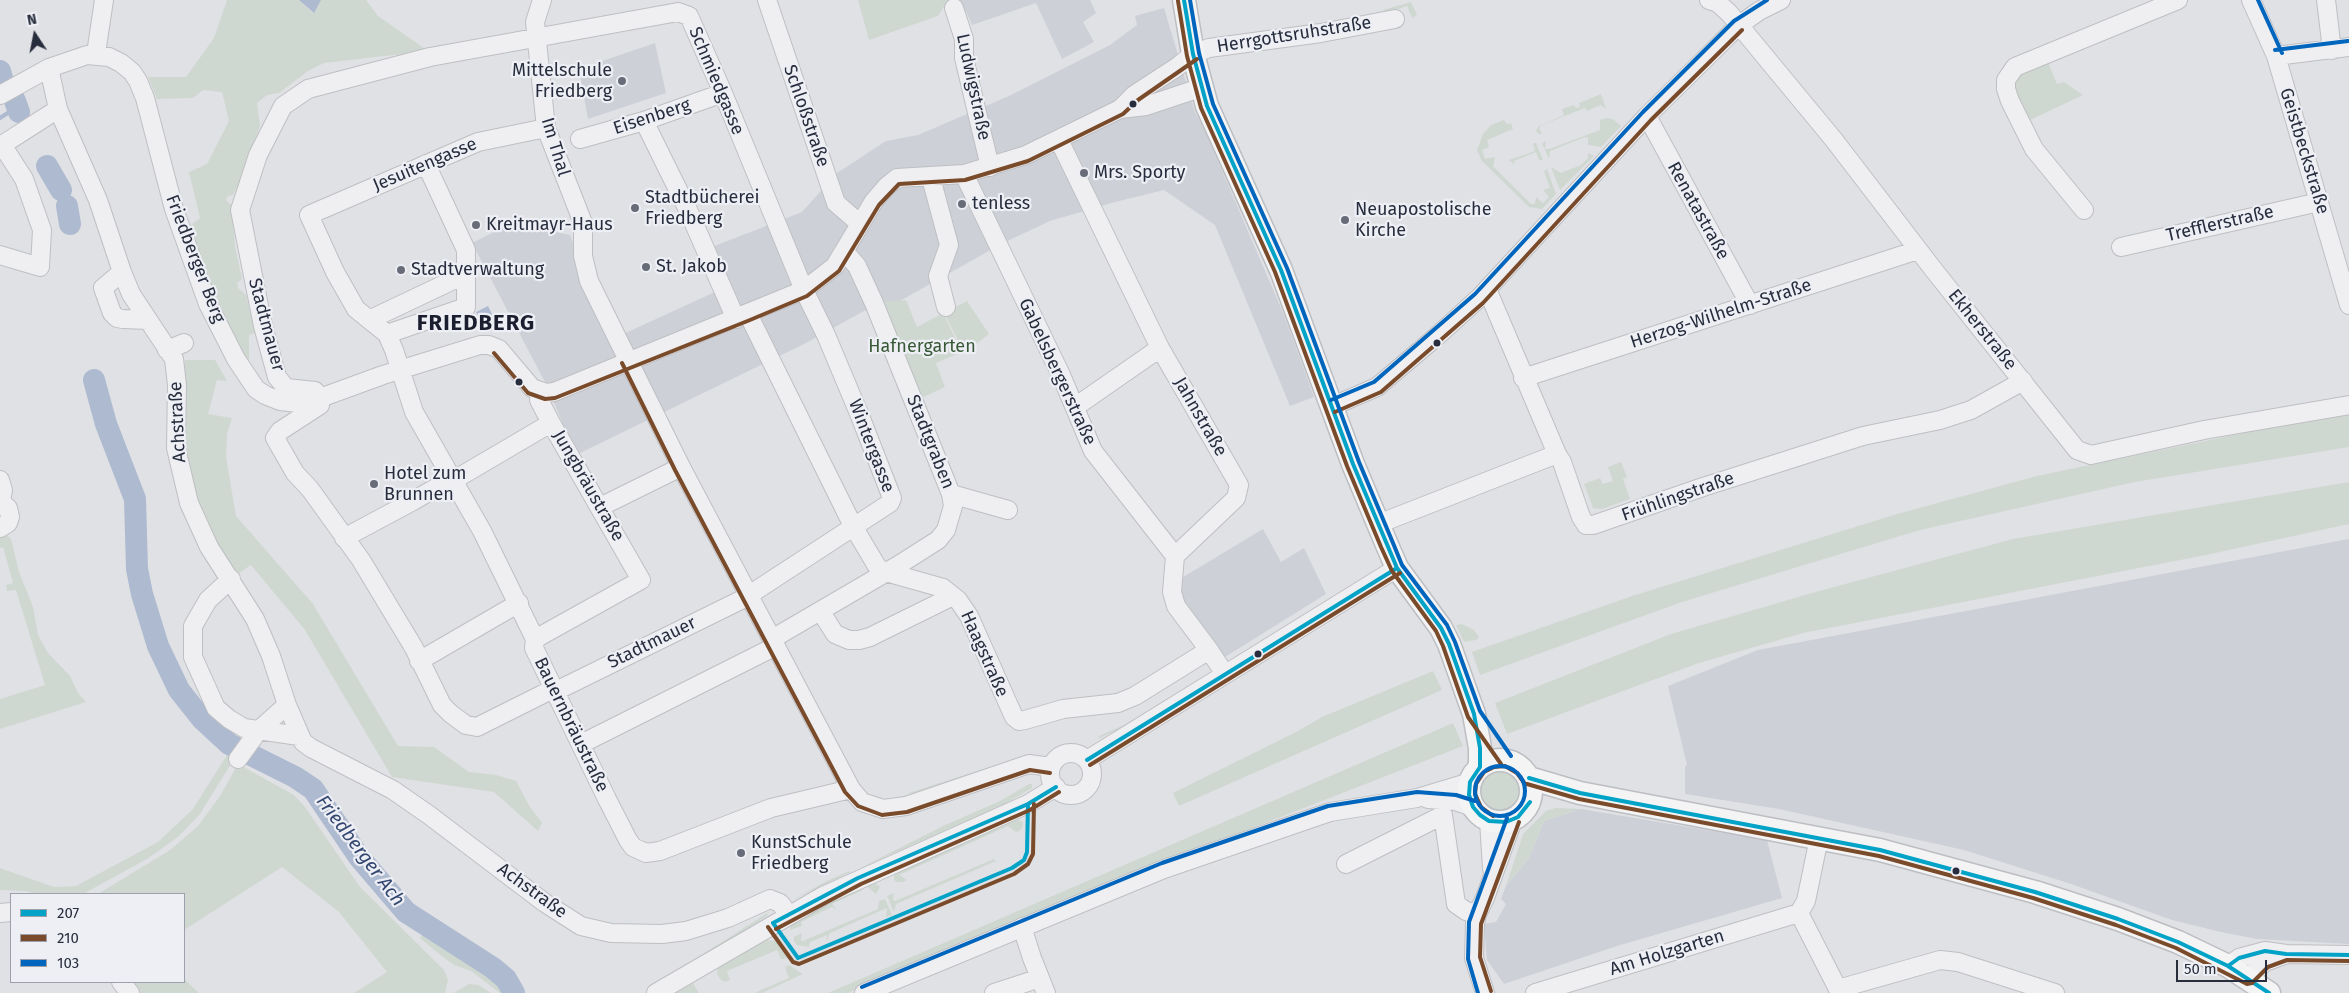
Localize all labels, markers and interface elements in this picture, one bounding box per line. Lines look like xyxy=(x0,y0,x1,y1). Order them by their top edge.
north arrow xyxy=(10,10,60,60)
text: N xyxy=(26,11,38,29)
street label: Herrgottsruhstraße xyxy=(1215,12,1373,58)
street label: Schmiedgasse xyxy=(684,24,748,138)
street label: Ludwigstraße xyxy=(951,32,995,142)
place label: Mittelschule Friedberg xyxy=(512,60,612,102)
street label: Schloßstraße xyxy=(778,62,834,170)
marker: Mittelschule Friedberg xyxy=(616,75,628,87)
street label: Geistbeckstraße xyxy=(2275,85,2333,217)
street label: Eisenberg xyxy=(611,94,693,140)
unlabelled marker xyxy=(1128,99,1138,109)
street label: Im Thal xyxy=(536,115,574,179)
street label: Jesuitengasse xyxy=(370,133,480,197)
street label: Renatastraße xyxy=(1662,158,1734,264)
place label: Mrs. Sporty xyxy=(1094,162,1185,184)
marker: Mrs. Sporty xyxy=(1078,167,1090,179)
place label: Stadtbücherei Friedberg xyxy=(645,187,760,230)
street label: Friedberger Berg xyxy=(161,192,229,326)
place label: tenless xyxy=(972,193,1030,215)
marker: tenless xyxy=(956,198,968,210)
place label: Neuapostolische Kirche xyxy=(1355,199,1491,242)
street label: Trefflerstraße xyxy=(2164,201,2276,247)
marker: Stadtbücherei Friedberg xyxy=(629,202,641,214)
place label: Kreitmayr-Haus xyxy=(486,214,613,236)
marker: Neuapostolische Kirche xyxy=(1339,214,1351,226)
marker: Kreitmayr-Haus xyxy=(470,219,482,231)
place label: St. Jakob xyxy=(656,256,727,278)
place label: Stadtverwaltung xyxy=(411,259,544,281)
marker: St. Jakob xyxy=(640,261,652,273)
marker: Stadtverwaltung xyxy=(395,264,407,276)
street label: Herzog-Wilhelm-Straße xyxy=(1628,274,1814,354)
street label: Stadtmauer xyxy=(243,276,289,374)
street label: Ekherstraße xyxy=(1943,285,2021,375)
street label: Gabelsbergerstraße xyxy=(1013,295,1101,449)
district label: FRIEDBERG xyxy=(416,311,536,337)
park label: Hafnergarten xyxy=(868,336,976,358)
unlabelled marker xyxy=(1432,338,1442,348)
street label: Jahnstraße xyxy=(1169,374,1231,460)
unlabelled marker xyxy=(514,377,524,387)
street label: Achstraße xyxy=(165,381,191,463)
street label: Stadtgraben xyxy=(901,392,959,492)
street label: Wintergasse xyxy=(843,396,899,496)
street label: Jungbräustraße xyxy=(547,427,629,545)
place label: Hotel zum Brunnen xyxy=(384,463,466,506)
street label: Frühlingstraße xyxy=(1619,468,1737,526)
marker: Hotel zum Brunnen xyxy=(368,478,380,490)
street label: Haagstraße xyxy=(955,607,1013,701)
street label: Stadtmauer xyxy=(604,612,700,674)
unlabelled marker xyxy=(1253,649,1263,659)
street label: Bauernbräustraße xyxy=(529,654,613,796)
water label: Friedberger Ach xyxy=(311,791,409,911)
place label: KunstSchule Friedberg xyxy=(751,832,852,874)
marker: KunstSchule Friedberg xyxy=(735,847,747,859)
street label: Achstraße xyxy=(493,858,571,924)
unlabelled marker xyxy=(1951,866,1961,876)
legend xyxy=(10,893,185,983)
text: 207 xyxy=(57,904,79,922)
street label: Am Holzgarten xyxy=(1607,925,1727,981)
text: 210 xyxy=(57,929,79,947)
scale bar xyxy=(2179,950,2270,982)
text: 103 xyxy=(57,954,79,972)
text: 50 m xyxy=(2184,960,2217,978)

